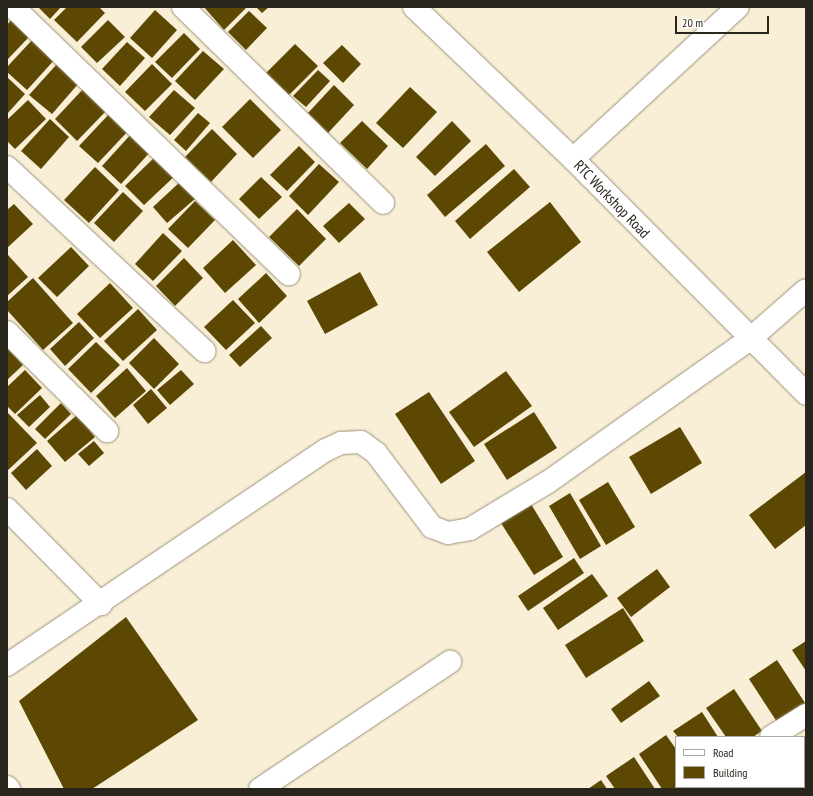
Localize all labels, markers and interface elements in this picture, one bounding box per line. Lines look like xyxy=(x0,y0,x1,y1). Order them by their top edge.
scale bar xyxy=(677,8,771,34)
text: 20 m xyxy=(682,15,703,30)
street label: RTC Workshop Road xyxy=(570,156,654,242)
legend xyxy=(675,736,805,788)
text: Road xyxy=(713,745,733,760)
text: Building xyxy=(713,765,748,780)

